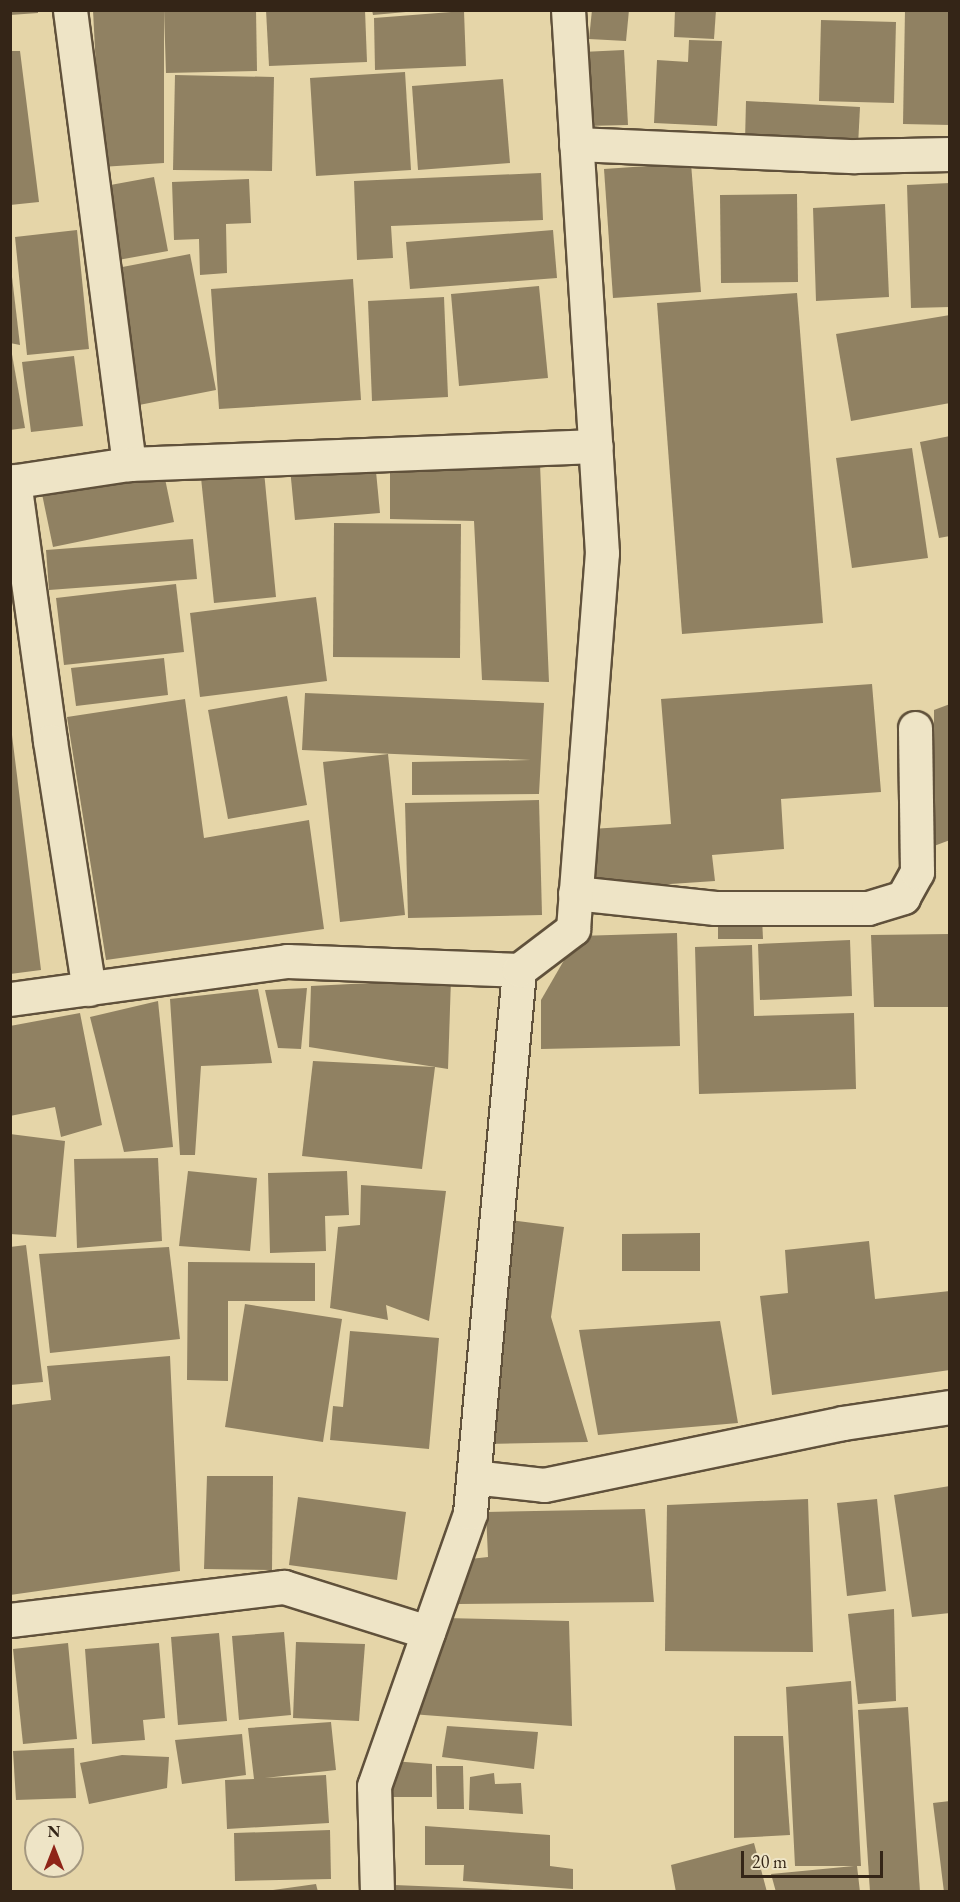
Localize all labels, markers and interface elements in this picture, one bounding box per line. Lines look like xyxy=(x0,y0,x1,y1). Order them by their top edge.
north arrow xyxy=(24,1818,84,1878)
text: N xyxy=(48,1821,60,1842)
scale bar xyxy=(744,1839,886,1877)
text: 20 m xyxy=(752,1850,787,1873)

